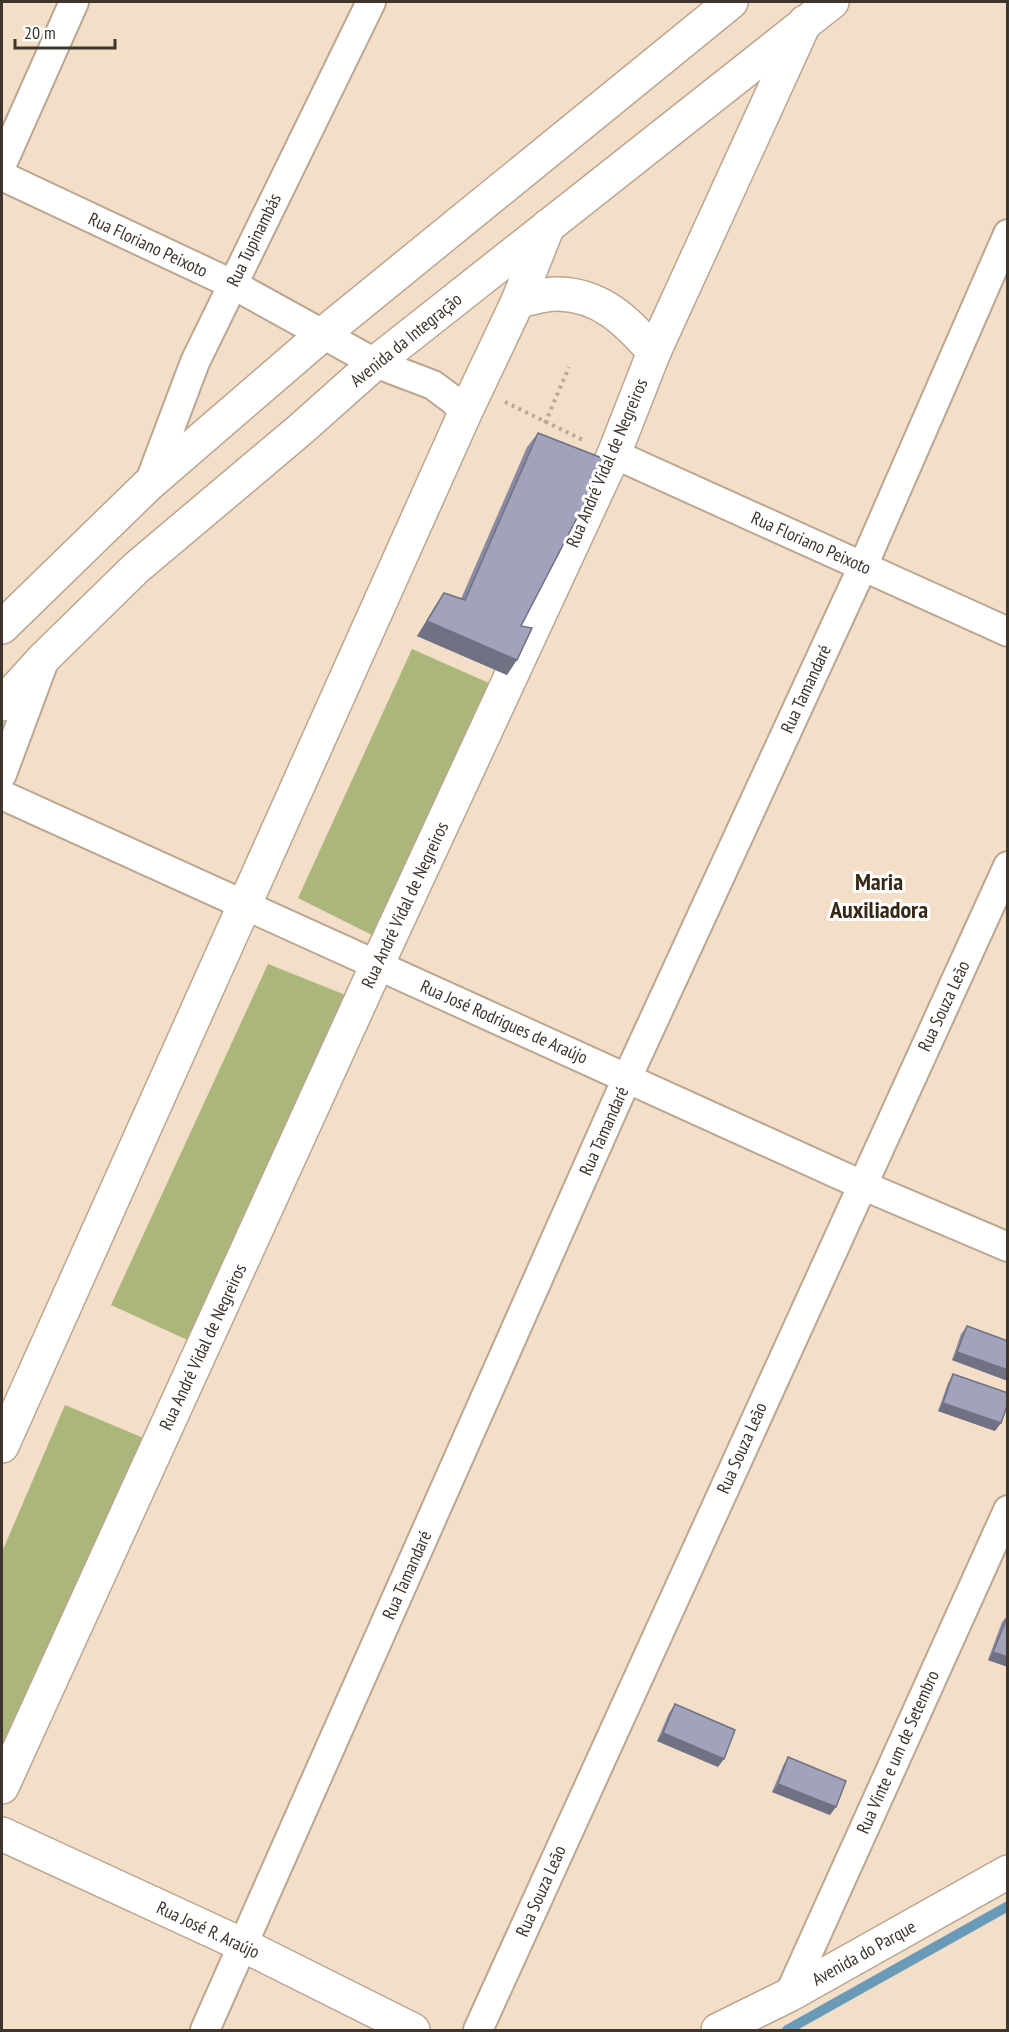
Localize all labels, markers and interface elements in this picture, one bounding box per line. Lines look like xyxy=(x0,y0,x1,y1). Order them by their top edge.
scale bar xyxy=(15,12,116,50)
text: 20 m xyxy=(24,21,56,44)
street label: Rua Tupinambás xyxy=(221,189,286,290)
street label: Rua Floriano Peixoto xyxy=(85,207,212,282)
street label: Avenida da Integração xyxy=(345,287,466,392)
street label: Rua André Vidal de Negreiros xyxy=(561,375,652,551)
street label: Rua Floriano Peixoto xyxy=(748,506,875,579)
street label: Rua Tamandaré xyxy=(775,641,836,737)
street label: Rua André Vidal de Negreiros xyxy=(356,818,453,992)
district label: Maria Auxiliadora xyxy=(829,866,928,925)
street label: Rua Souza Leão xyxy=(913,957,975,1055)
street label: Rua José Rodrigues de Araújo xyxy=(417,974,592,1069)
street label: Rua Tamandaré xyxy=(574,1083,633,1179)
street label: Rua André Vidal de Negreiros xyxy=(154,1260,251,1434)
street label: Rua Souza Leão xyxy=(711,1398,772,1497)
street label: Rua Tamandaré xyxy=(377,1527,436,1623)
street label: Rua Vinte e um de Setembro xyxy=(851,1666,944,1837)
street label: Rua Souza Leão xyxy=(510,1841,571,1940)
street label: Rua José R. Araújo xyxy=(153,1896,264,1964)
street label: Avenida do Parque xyxy=(808,1915,920,1991)

